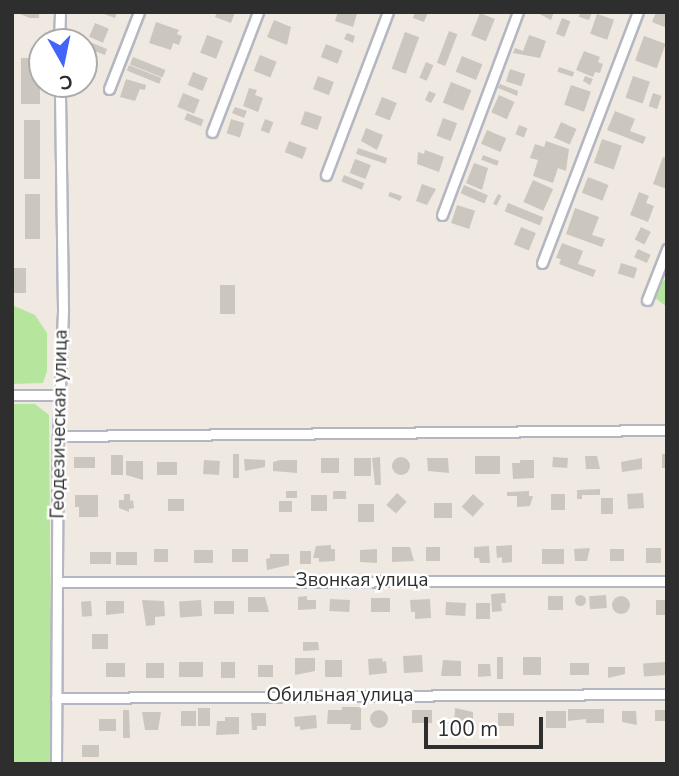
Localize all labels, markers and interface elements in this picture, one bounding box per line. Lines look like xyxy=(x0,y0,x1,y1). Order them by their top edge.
north arrow xyxy=(28,28,98,98)
text: С xyxy=(58,68,74,96)
street label: Геодезическая улица xyxy=(47,329,73,519)
street label: Звонкая улица xyxy=(296,570,428,592)
street label: Обильная улица xyxy=(266,685,414,707)
scale bar xyxy=(427,702,546,746)
text: 100 m xyxy=(437,715,498,743)

